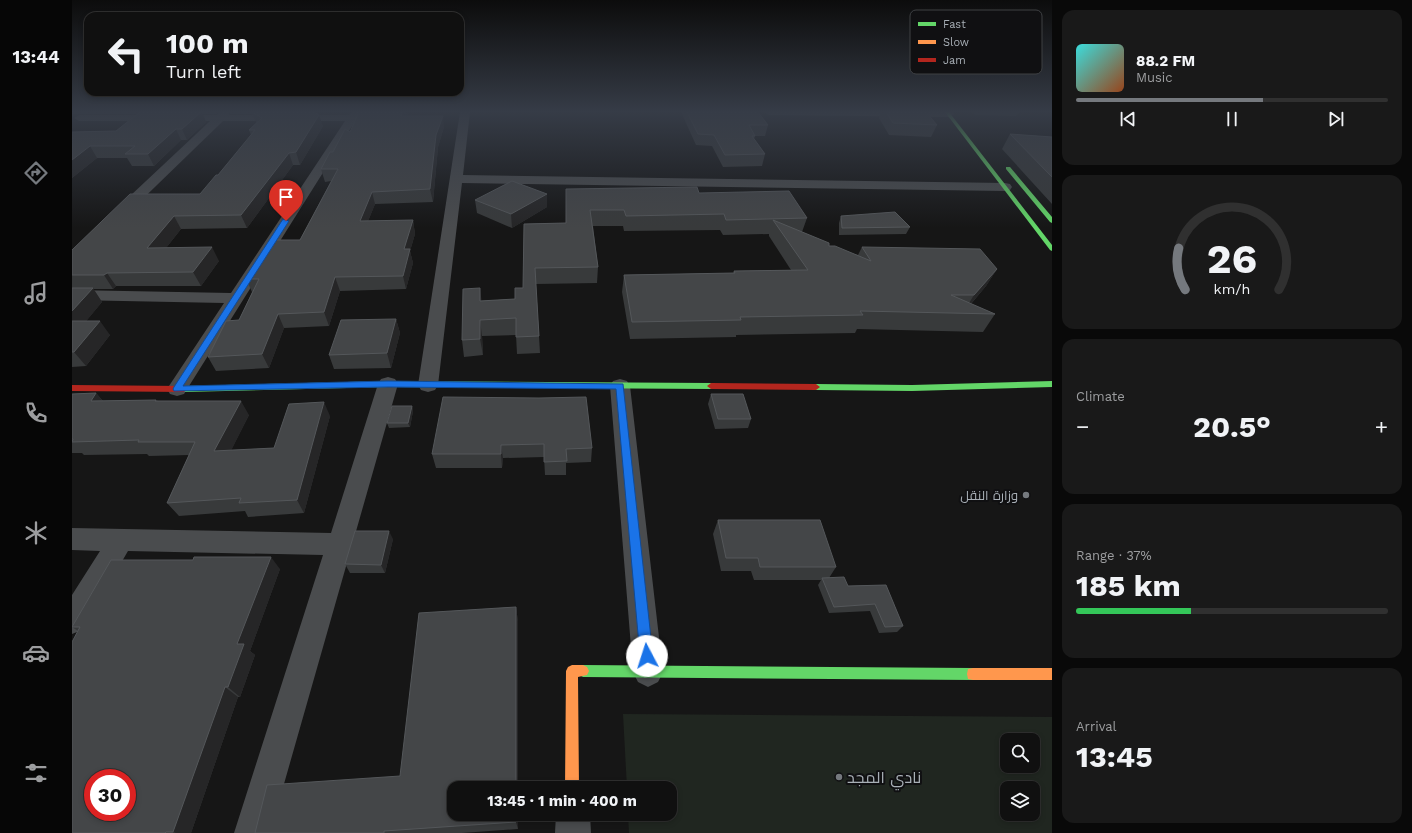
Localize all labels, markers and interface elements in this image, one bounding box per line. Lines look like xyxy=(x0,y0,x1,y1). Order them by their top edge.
legend xyxy=(910,10,1042,74)
text: Fast xyxy=(943,18,966,31)
text: 100 m xyxy=(166,27,249,60)
icon: left xyxy=(100,28,152,80)
text: Slow xyxy=(943,36,969,49)
text: 13:44 xyxy=(12,46,60,67)
text: 88.2 FM xyxy=(1136,52,1195,70)
text: Jam xyxy=(943,54,966,67)
text: Turn left xyxy=(166,61,241,82)
text: Music xyxy=(1136,70,1173,85)
icon: previous xyxy=(1117,108,1139,130)
icon: pause xyxy=(1221,108,1243,130)
icon: next xyxy=(1325,108,1347,130)
icon: directions xyxy=(22,159,50,187)
pin xyxy=(269,180,303,221)
icon: arrive xyxy=(275,186,297,208)
text: 26 xyxy=(1207,234,1257,283)
icon: music xyxy=(22,279,50,307)
text: km/h xyxy=(1214,280,1250,296)
text: Climate xyxy=(1076,389,1125,404)
icon: phone xyxy=(22,399,50,427)
text: 20.5° xyxy=(1193,409,1271,444)
text: − xyxy=(1076,414,1089,439)
text: + xyxy=(1375,414,1388,439)
place label: وزارة النقل xyxy=(960,488,1018,503)
marker: وزارة النقل xyxy=(1021,490,1031,500)
icon: climate xyxy=(22,519,50,547)
text: Range · 37% xyxy=(1076,548,1152,563)
text: 185 km xyxy=(1076,568,1181,603)
position arrow xyxy=(626,635,668,677)
icon: car xyxy=(22,639,50,667)
text: Arrival xyxy=(1076,719,1117,734)
map controls xyxy=(1000,733,1040,821)
button: search xyxy=(1000,733,1040,773)
text: 13:45 xyxy=(1076,739,1153,774)
icon: filters xyxy=(22,759,50,787)
place label: نادي المجد xyxy=(847,768,921,791)
speed limit sign: 30 xyxy=(84,769,136,821)
marker: نادي المجد xyxy=(834,772,844,782)
button: layers xyxy=(1000,781,1040,821)
text: 13:45 · 1 min · 400 m xyxy=(487,792,637,810)

